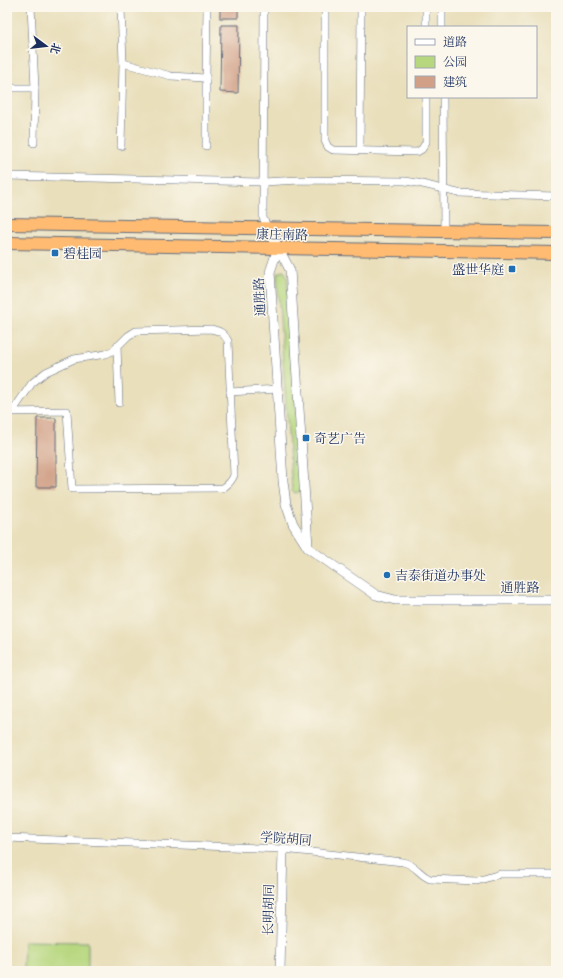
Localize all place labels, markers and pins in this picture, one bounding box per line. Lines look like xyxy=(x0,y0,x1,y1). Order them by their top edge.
place label: 碧桂园 xyxy=(63,244,102,263)
marker: 碧桂园 xyxy=(50,248,60,258)
place label: 盛世华庭 xyxy=(452,260,504,279)
marker: 盛世华庭 xyxy=(507,264,517,274)
place label: 奇艺广告 xyxy=(314,429,366,448)
marker: 奇艺广告 xyxy=(301,433,311,443)
place label: 吉泰街道办事处 xyxy=(395,566,486,585)
marker: 吉泰街道办事处 xyxy=(382,570,392,580)

